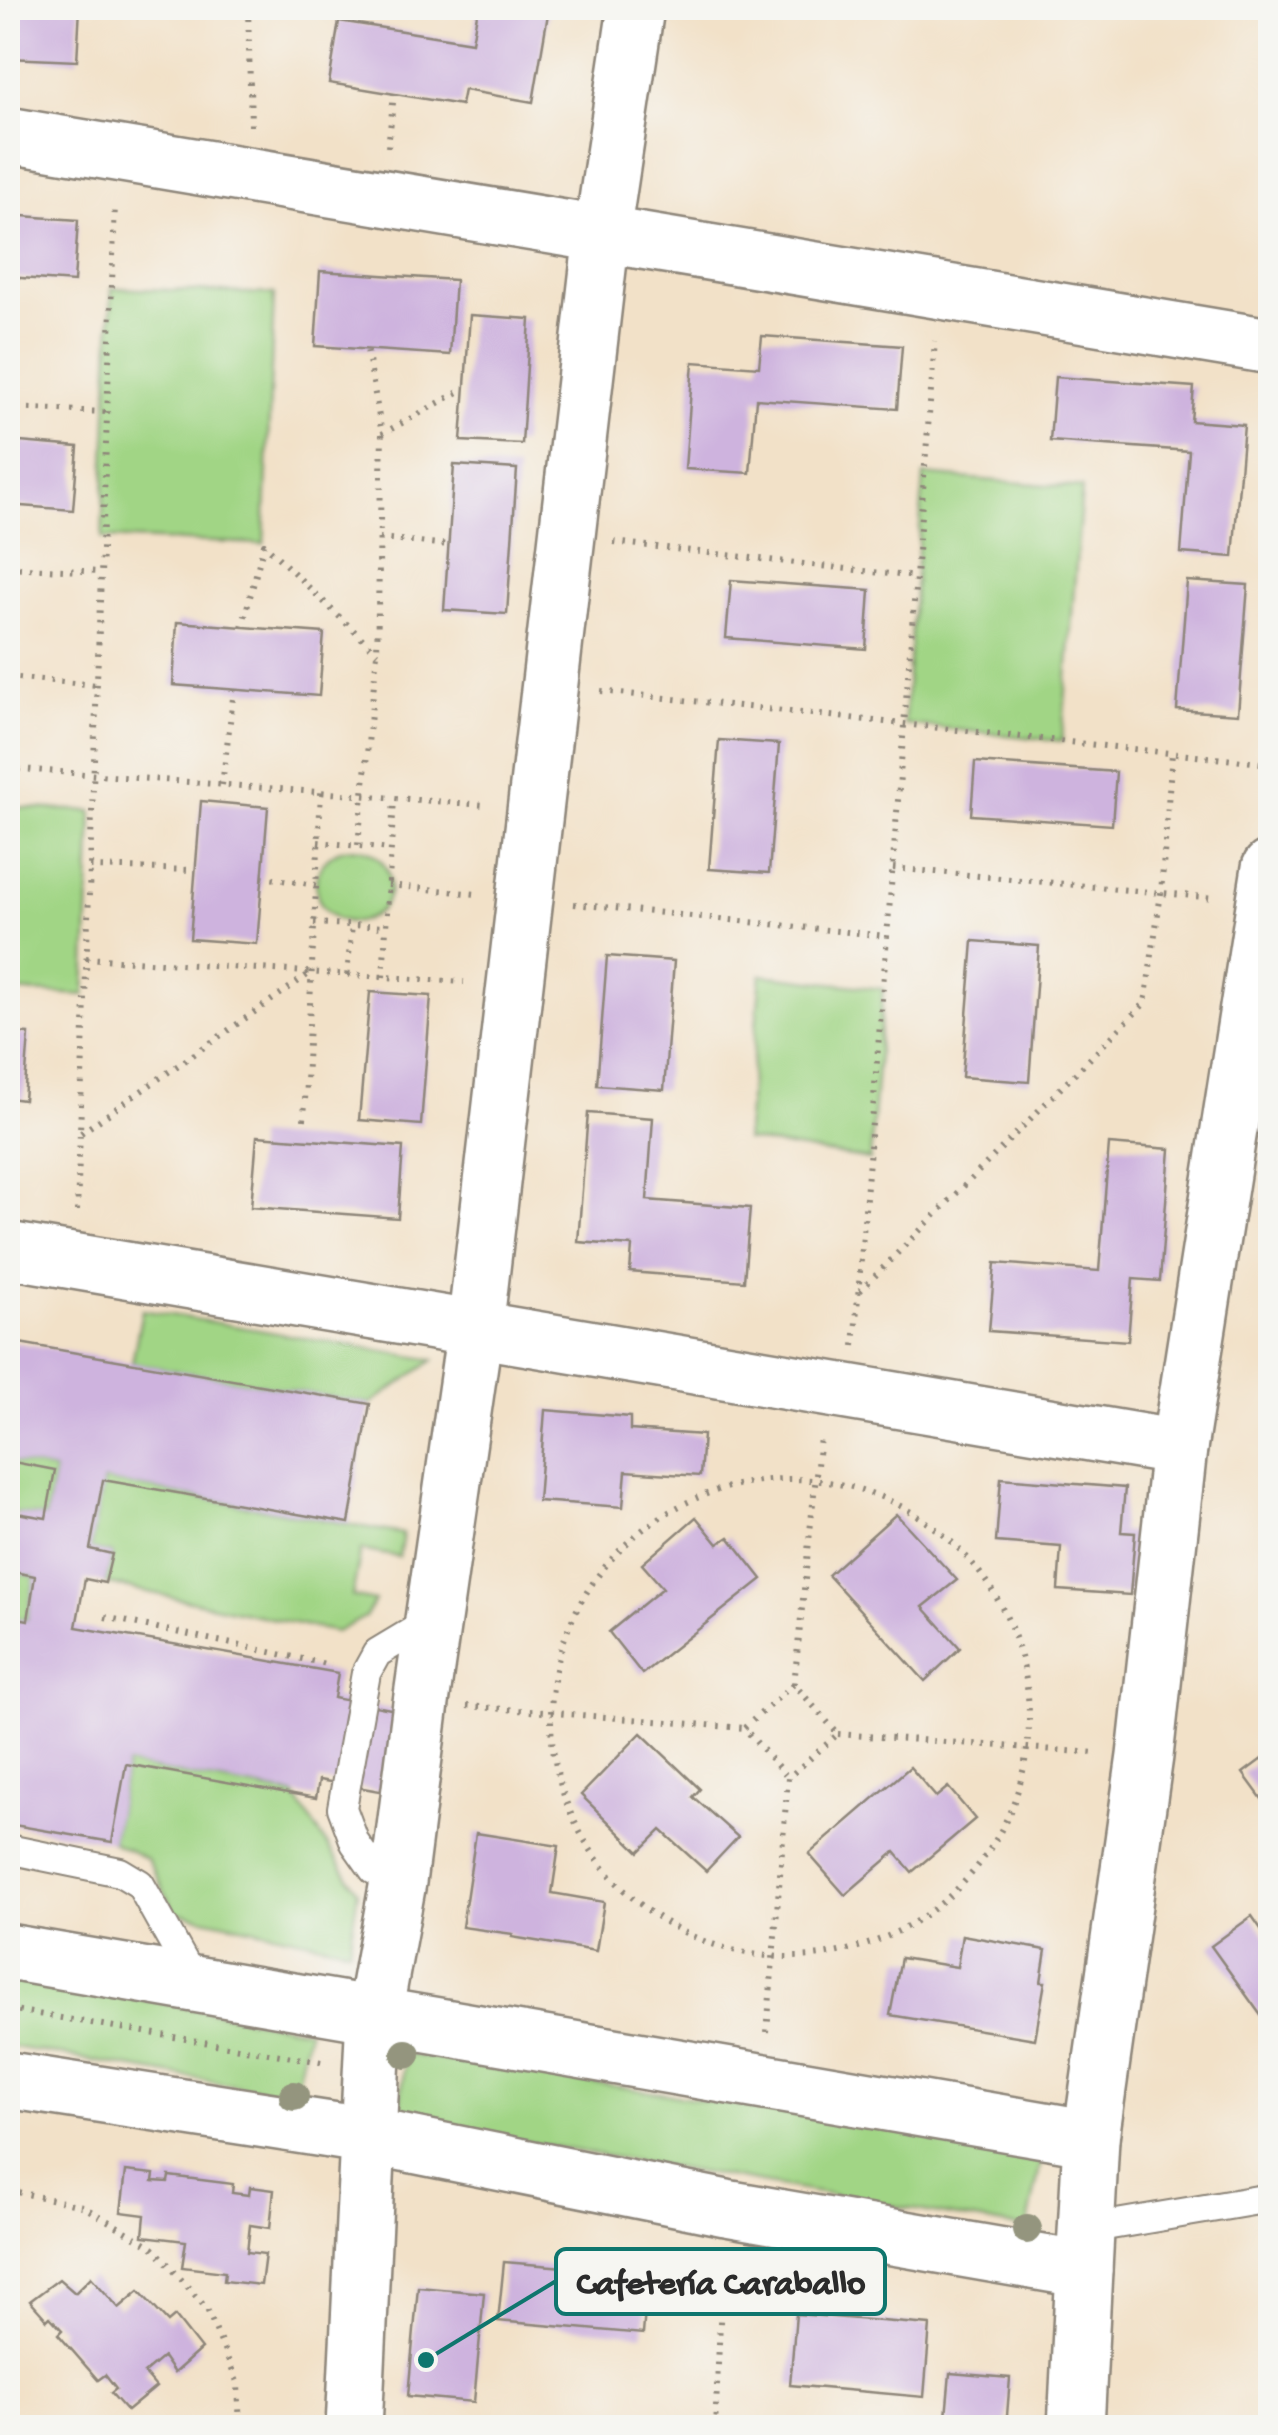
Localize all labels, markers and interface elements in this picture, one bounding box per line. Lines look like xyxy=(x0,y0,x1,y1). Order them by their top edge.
callout: Cafetería Caraballo xyxy=(556,2249,885,2314)
text: Cafetería Caraballo xyxy=(577,2266,865,2307)

